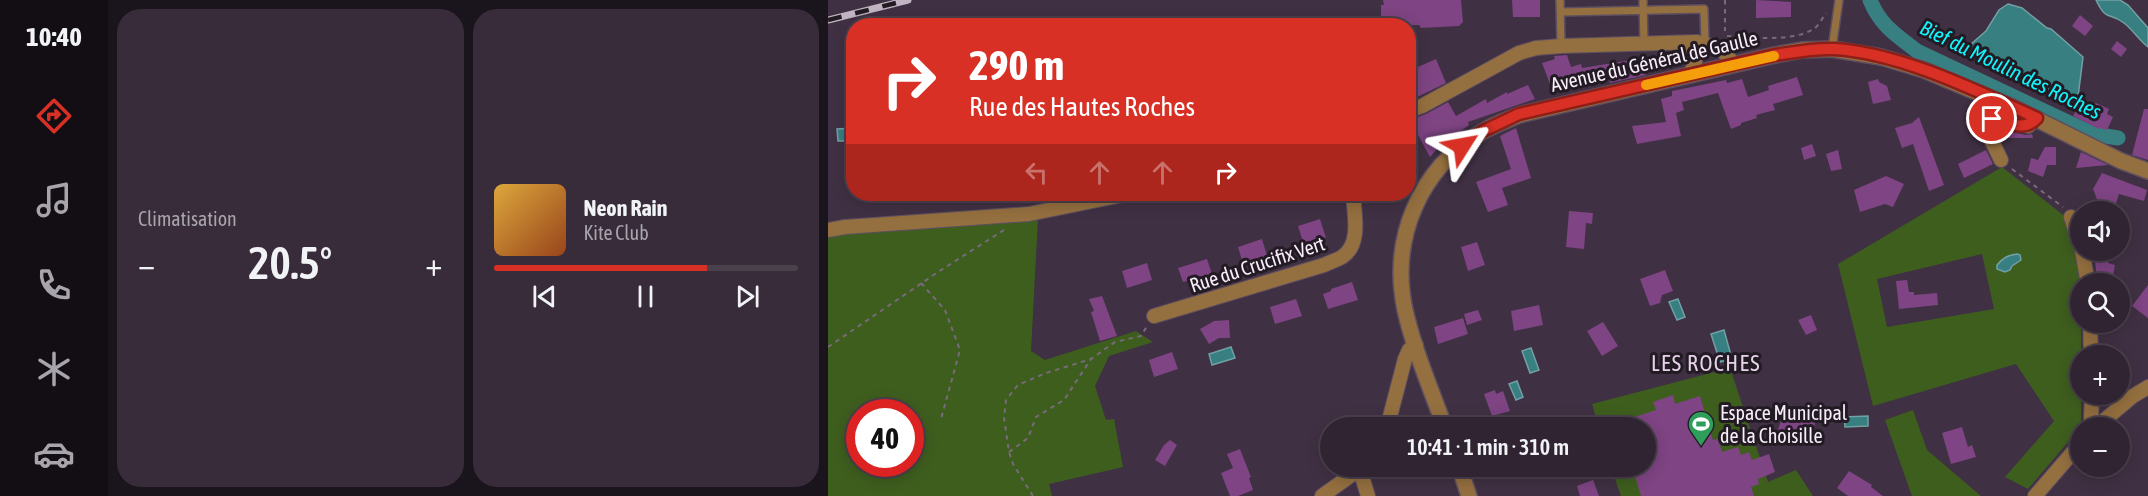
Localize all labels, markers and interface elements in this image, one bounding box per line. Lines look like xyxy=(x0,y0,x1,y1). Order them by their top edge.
water label: Bief du Moulin des Roches xyxy=(1917,15,2105,123)
text: 10:40 xyxy=(26,21,82,52)
street label: Avenue du Général de Gaulle xyxy=(1548,26,1760,96)
text: 290 m xyxy=(969,41,1064,89)
icon: right xyxy=(870,42,948,120)
text: Rue des Hautes Roches xyxy=(969,91,1195,122)
pin xyxy=(1966,93,2017,144)
icon: directions xyxy=(33,95,75,137)
icon: arrive xyxy=(1975,102,2008,135)
position arrow xyxy=(1430,114,1494,178)
icon: left xyxy=(1020,156,1053,189)
icon: ahead xyxy=(1083,156,1116,189)
icon: ahead xyxy=(1146,156,1179,189)
icon: right xyxy=(1209,156,1242,189)
icon: music xyxy=(33,179,75,221)
text: Neon Rain xyxy=(584,195,667,221)
map controls xyxy=(2070,201,2130,477)
button: sound xyxy=(2070,201,2130,261)
text: Climatisation xyxy=(138,207,237,230)
text: Kite Club xyxy=(584,221,649,244)
street label: Rue du Crucifix Vert xyxy=(1187,231,1328,297)
text: 20.5° xyxy=(248,237,332,289)
text: − xyxy=(138,245,155,283)
text: + xyxy=(425,245,442,283)
icon: phone xyxy=(33,264,75,306)
button: search xyxy=(2070,273,2130,333)
icon: previous xyxy=(528,280,561,313)
icon: pause xyxy=(629,280,662,313)
icon: next xyxy=(731,280,764,313)
button: + xyxy=(2070,345,2130,405)
icon: climate xyxy=(33,348,75,390)
district label: LES ROCHES xyxy=(1651,350,1761,376)
speed limit sign: 40 xyxy=(846,399,924,477)
place label: Espace Municipal de la Choisille xyxy=(1720,401,1848,447)
sports icon: Espace Municipal de la Choisille xyxy=(1686,409,1716,447)
button: − xyxy=(2070,417,2130,477)
icon: car xyxy=(33,433,75,475)
text: 10:41 · 1 min · 310 m xyxy=(1407,434,1569,460)

